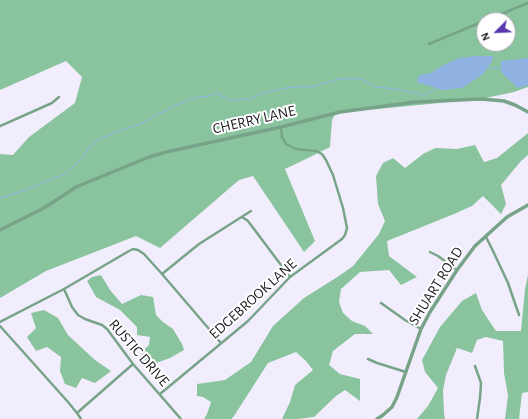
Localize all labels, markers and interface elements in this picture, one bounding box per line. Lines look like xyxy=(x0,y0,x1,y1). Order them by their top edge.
north arrow xyxy=(476,12,516,52)
text: N xyxy=(479,31,492,42)
street label: CHERRY LANE xyxy=(211,102,297,138)
street label: SHUART ROAD xyxy=(405,244,467,328)
street label: EDGEBROOK LANE xyxy=(206,255,300,343)
street label: RUSTIC DRIVE xyxy=(105,316,173,390)

